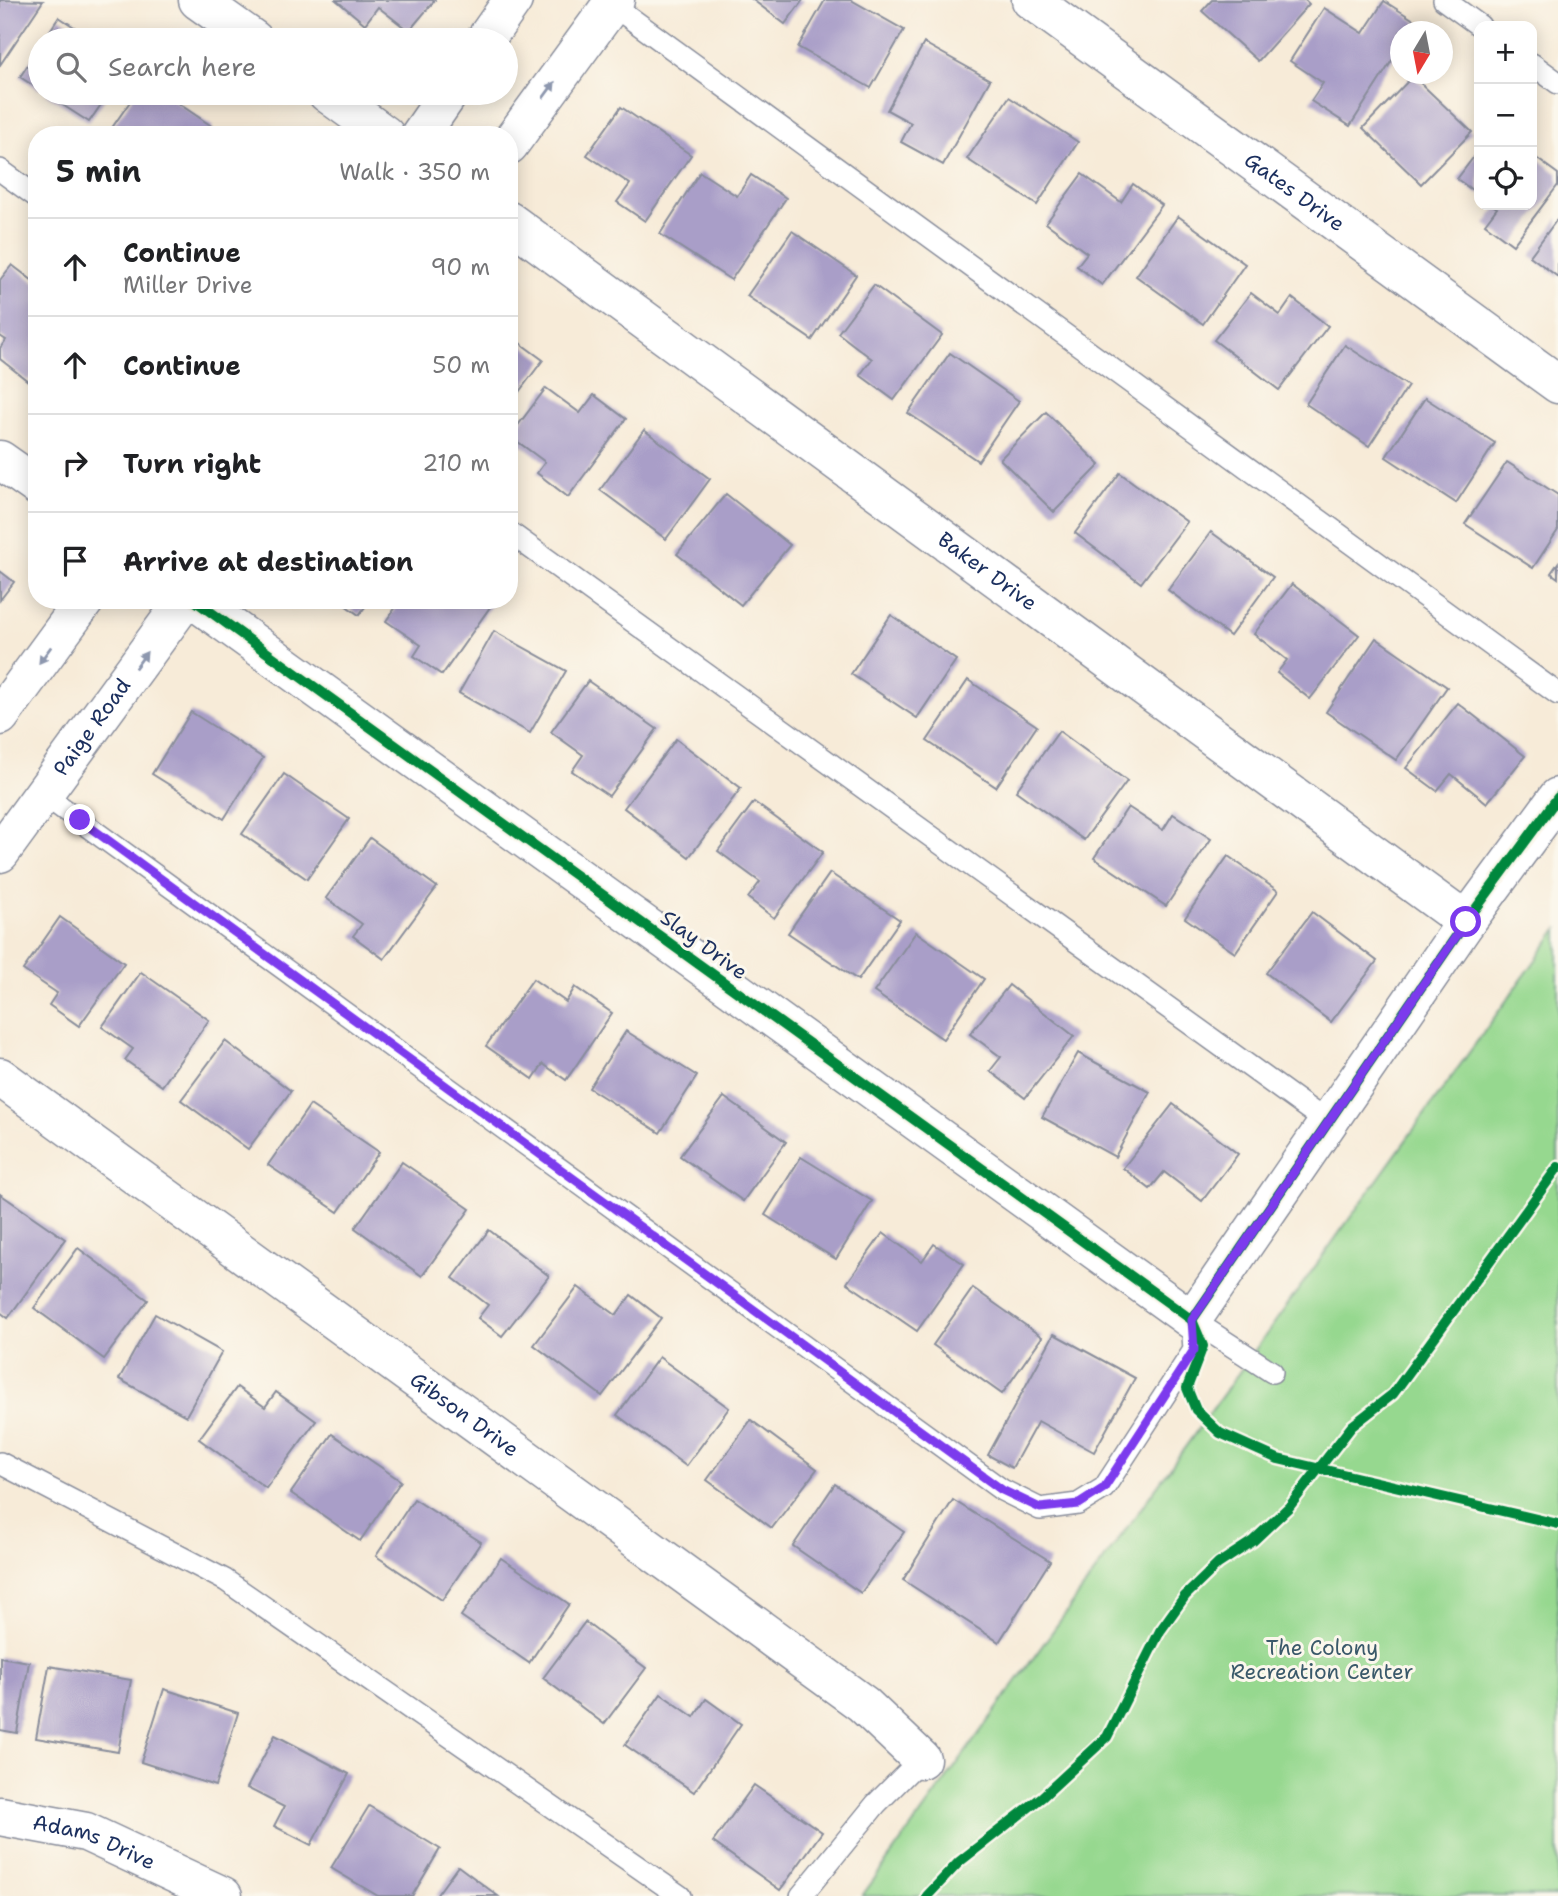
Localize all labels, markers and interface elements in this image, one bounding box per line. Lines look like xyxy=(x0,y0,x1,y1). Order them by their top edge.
north arrow xyxy=(1390,21,1453,84)
map controls xyxy=(1474,21,1537,210)
button: + xyxy=(1474,21,1537,84)
search box xyxy=(28,28,518,105)
icon: search xyxy=(52,48,90,86)
text: Search here xyxy=(108,49,257,84)
one-way arrow xyxy=(542,81,556,99)
button: − xyxy=(1474,84,1537,147)
street label: Gates Drive xyxy=(1239,146,1350,238)
button: locate xyxy=(1474,147,1537,210)
text: 5 min xyxy=(56,151,141,192)
text: Walk · 350 m xyxy=(339,157,490,187)
text: Continue xyxy=(123,235,241,270)
icon: ahead xyxy=(56,248,94,286)
text: 90 m xyxy=(430,252,490,282)
text: Miller Drive xyxy=(123,270,253,300)
icon: ahead xyxy=(56,346,94,384)
text: Continue xyxy=(123,348,241,383)
text: 50 m xyxy=(432,350,490,380)
icon: right xyxy=(56,444,94,482)
text: Turn right xyxy=(123,446,261,481)
text: 210 m xyxy=(422,448,490,478)
street label: Baker Drive xyxy=(932,526,1043,617)
icon: arrive xyxy=(56,542,94,580)
text: Arrive at destination xyxy=(123,544,413,579)
one-way arrow xyxy=(38,646,52,664)
one-way arrow xyxy=(134,651,148,669)
street label: Paige Road xyxy=(47,673,137,782)
route end xyxy=(64,804,95,835)
street label: Slay Drive xyxy=(655,904,753,986)
route start xyxy=(1450,906,1481,937)
street label: Gibson Drive xyxy=(404,1365,524,1463)
park label: The Colony Recreation Center xyxy=(1231,1634,1413,1686)
street label: Adams Drive xyxy=(30,1808,160,1876)

